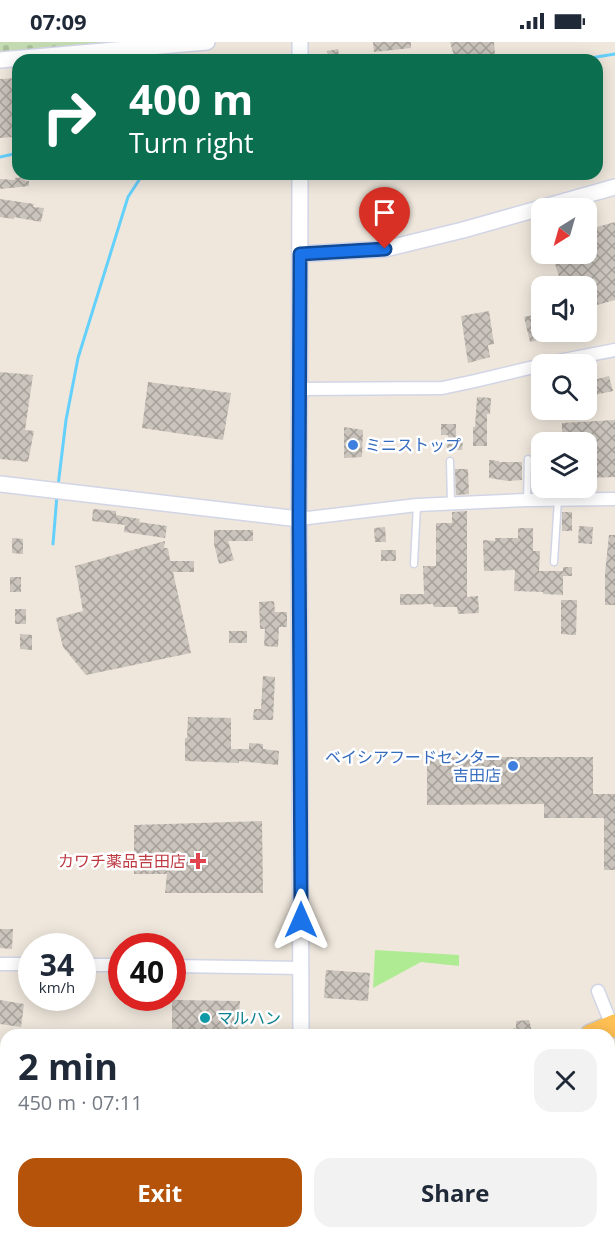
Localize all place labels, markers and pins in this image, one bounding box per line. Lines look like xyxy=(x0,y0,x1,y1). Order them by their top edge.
pin xyxy=(359,187,410,249)
place label: ミニストップ xyxy=(365,434,461,456)
marker: ミニストップ xyxy=(346,438,360,452)
place label: ベイシアフードセンター 吉田店 xyxy=(325,746,501,786)
marker: ベイシアフードセンター 吉田店 xyxy=(506,759,520,773)
place label: カワチ薬品吉田店 xyxy=(58,850,186,872)
marker: カワチ薬品吉田店 xyxy=(191,854,205,868)
place label: マルハン xyxy=(217,1007,281,1029)
marker: マルハン xyxy=(198,1011,212,1025)

